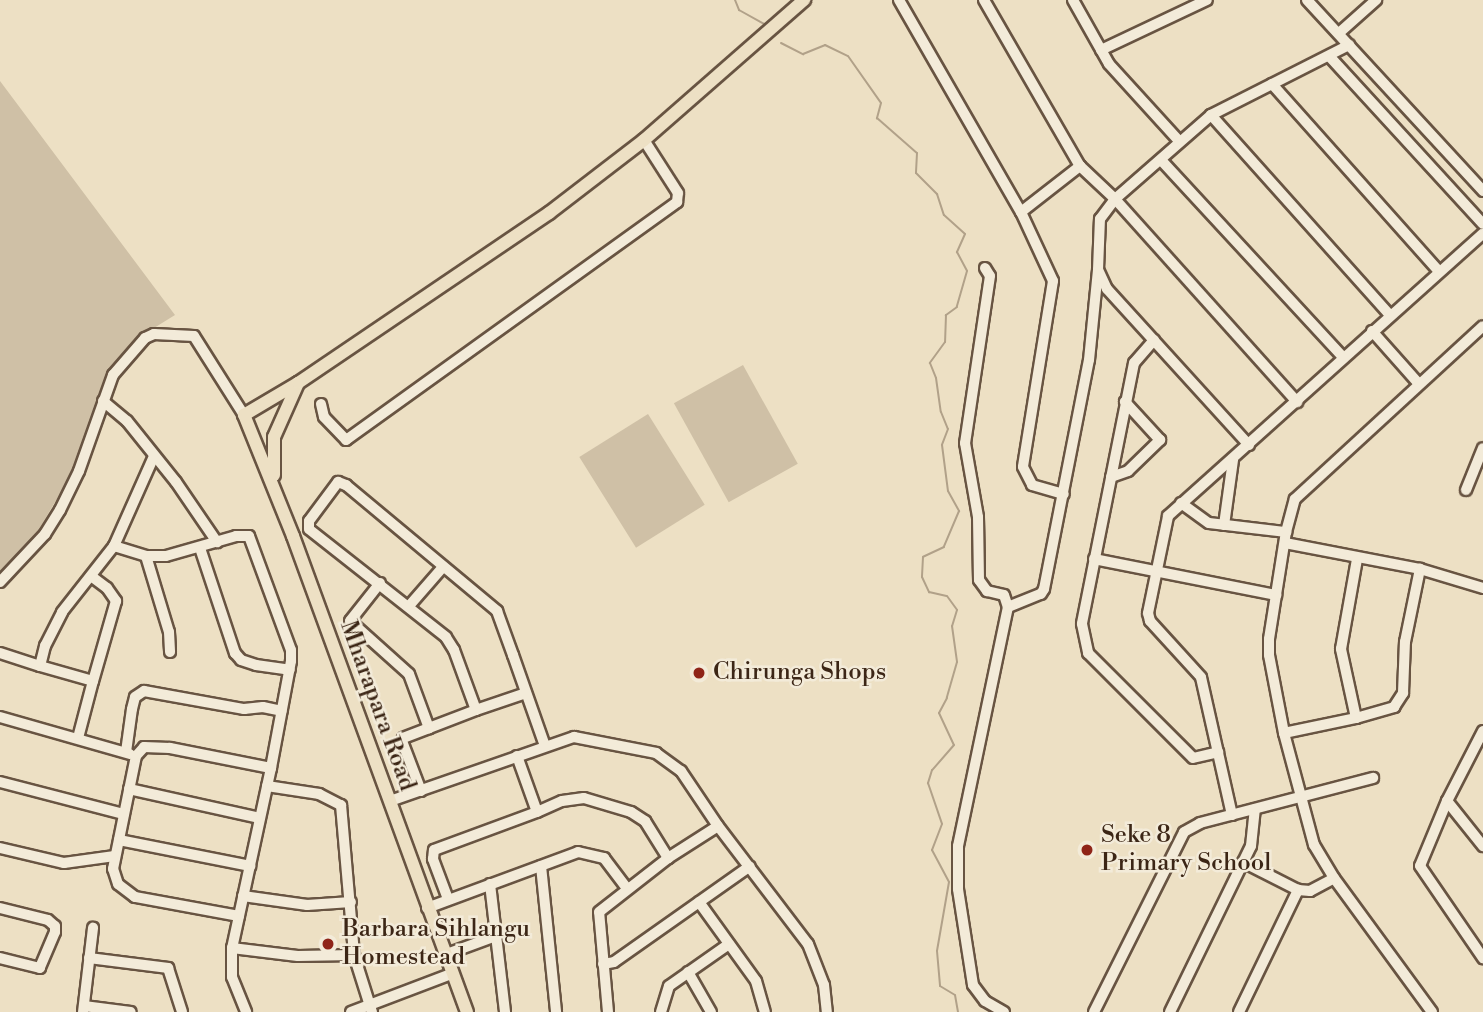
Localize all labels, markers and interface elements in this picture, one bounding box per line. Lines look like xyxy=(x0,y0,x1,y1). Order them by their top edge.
street label: Mharapara Road xyxy=(333,617,421,795)
place label: Chirunga Shops xyxy=(713,659,886,687)
marker: Chirunga Shops xyxy=(691,665,707,681)
place label: Seke 8 Primary School xyxy=(1101,822,1271,878)
marker: Seke 8 Primary School xyxy=(1079,842,1095,858)
place label: Barbara Sihlangu Homestead xyxy=(342,916,530,972)
marker: Barbara Sihlangu Homestead xyxy=(320,936,336,952)

